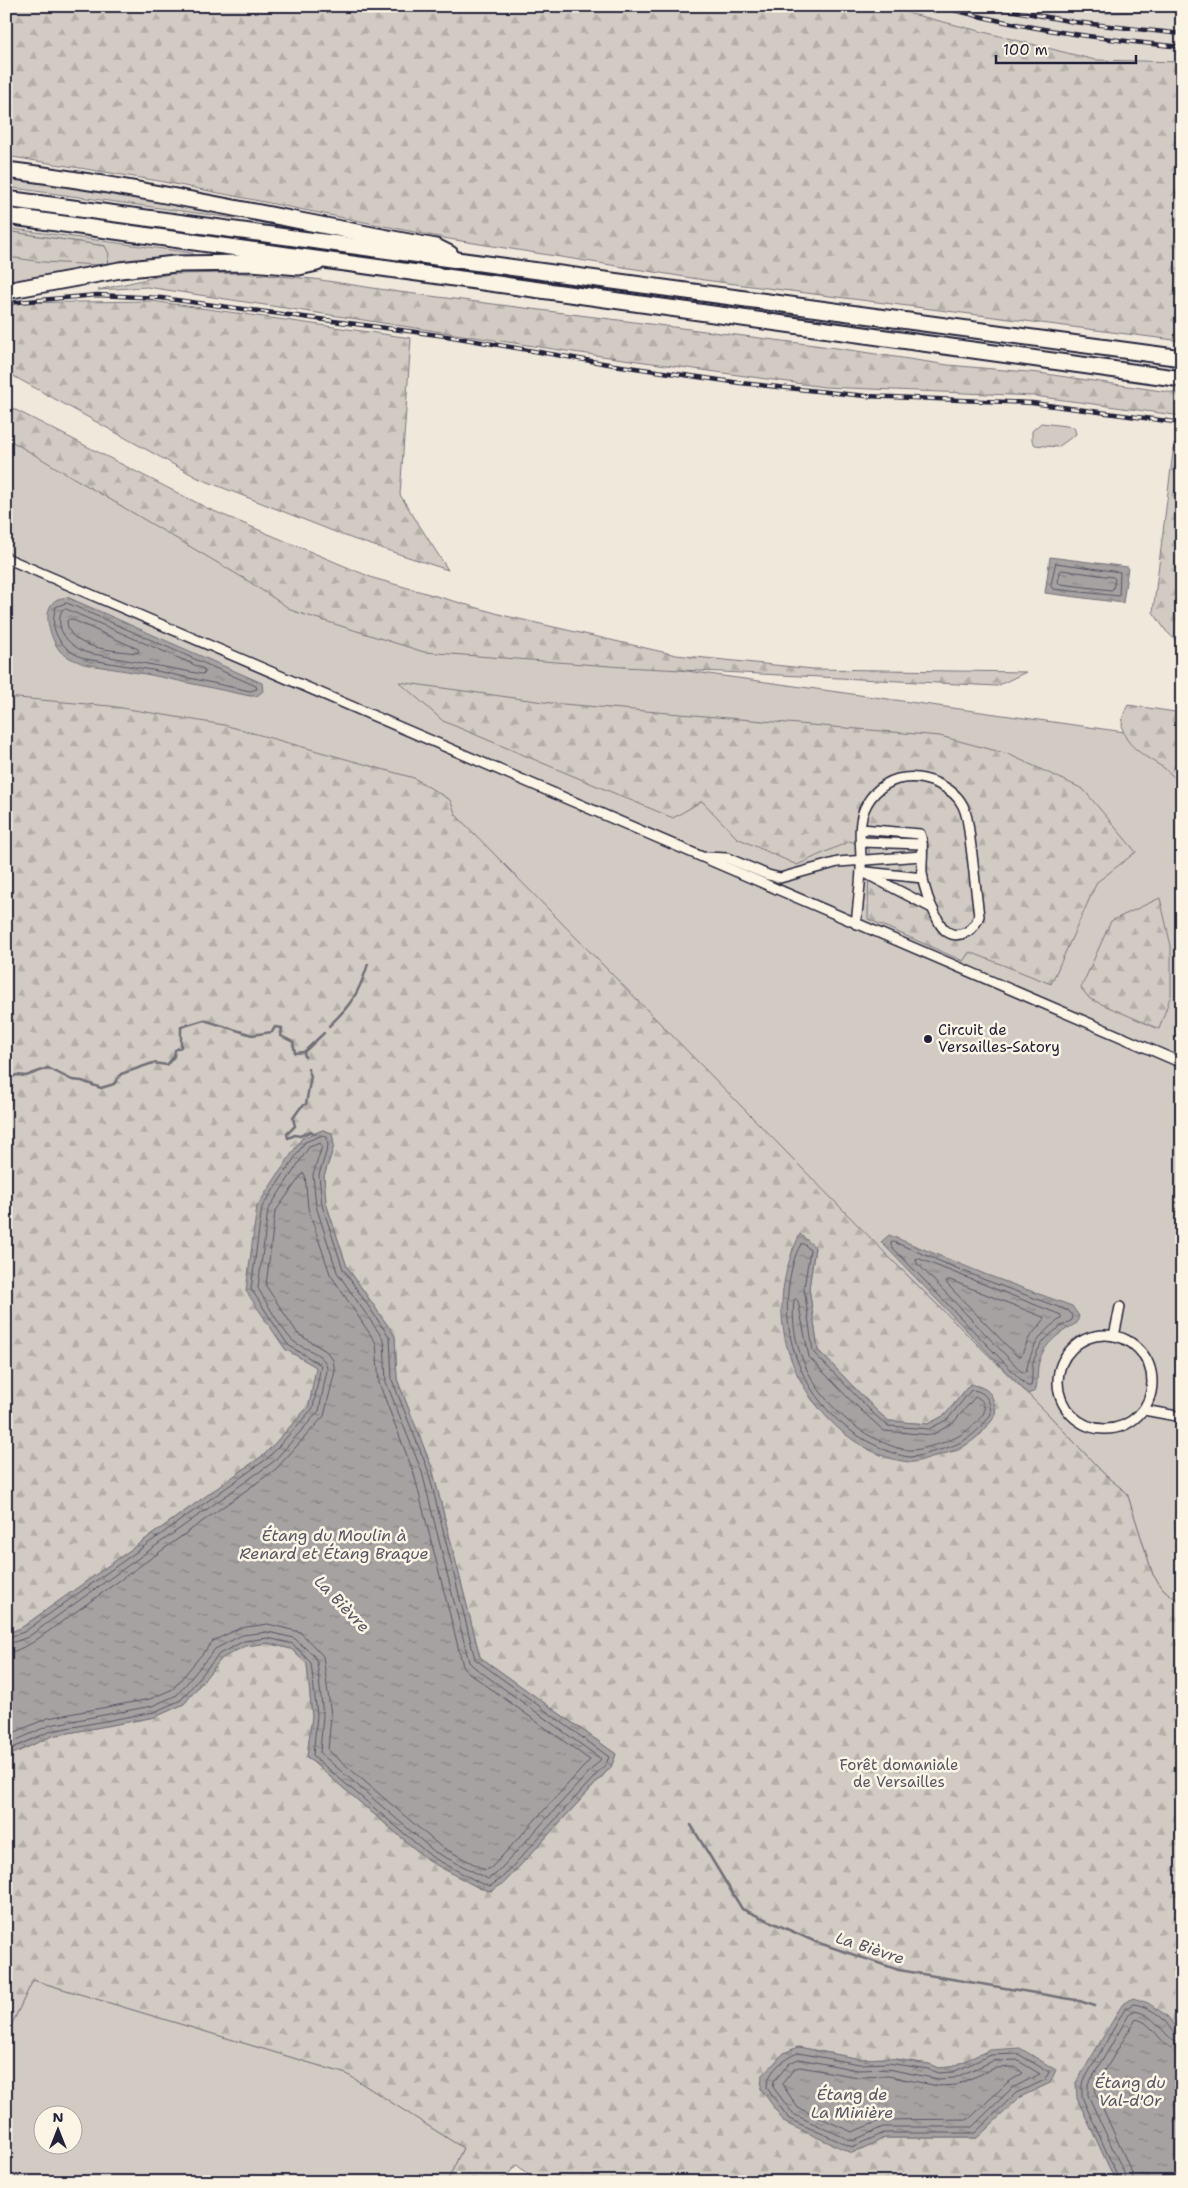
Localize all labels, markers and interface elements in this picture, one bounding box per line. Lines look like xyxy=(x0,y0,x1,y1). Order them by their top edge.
scale bar xyxy=(996,32,1136,64)
text: 100 m xyxy=(1003,40,1048,60)
place label: Circuit de Versailles-Satory xyxy=(938,1020,1060,1057)
marker: Circuit de Versailles-Satory xyxy=(922,1033,934,1045)
water label: Étang du Moulin à Renard et Étang Braque xyxy=(239,1525,429,1564)
water label: La Bièvre xyxy=(310,1571,374,1637)
park label: Forêt domaniale de Versailles xyxy=(840,1755,958,1792)
water label: La Bièvre xyxy=(833,1927,907,1969)
water label: Étang du Val-d'Or xyxy=(1095,2072,1165,2111)
water label: Étang de La Minière xyxy=(811,2084,893,2123)
north arrow xyxy=(32,2106,82,2156)
text: N xyxy=(52,2108,64,2126)

